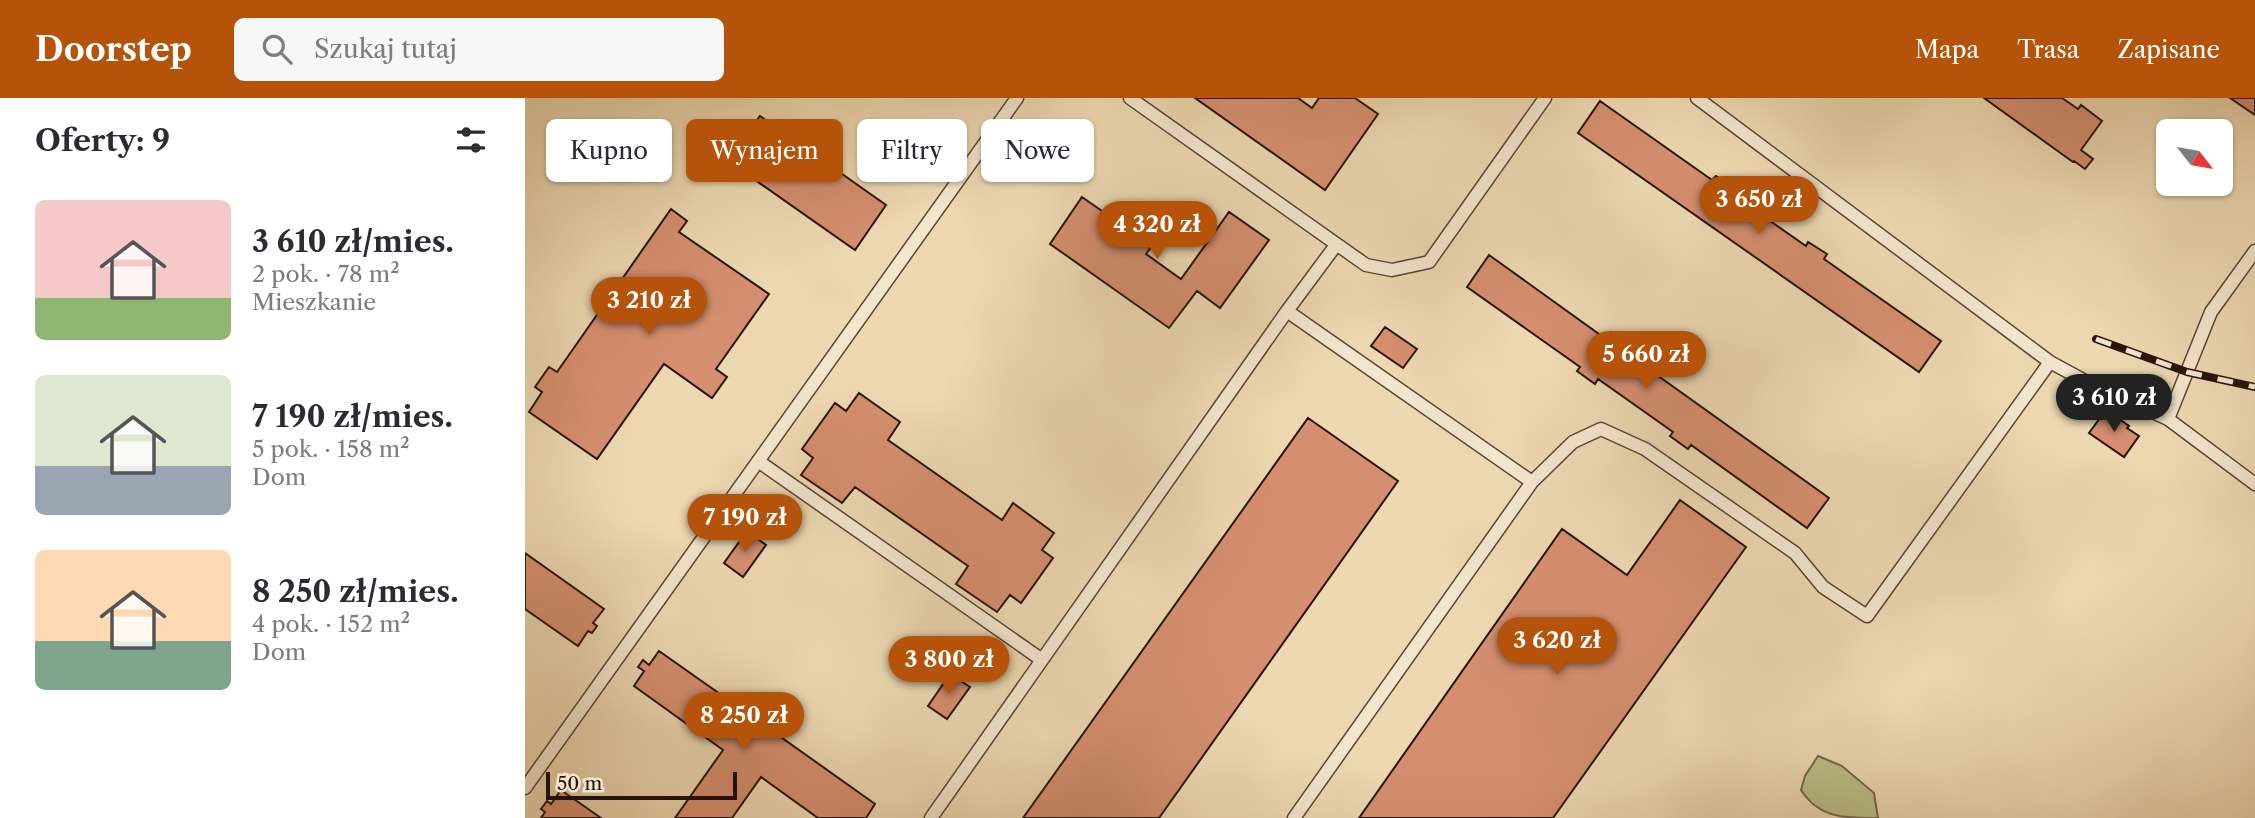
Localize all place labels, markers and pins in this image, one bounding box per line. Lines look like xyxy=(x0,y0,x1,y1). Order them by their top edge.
pin: 3 650 zł xyxy=(1687,176,1831,236)
pin: 4 320 zł xyxy=(1085,202,1229,261)
pin: 3 210 zł xyxy=(577,278,721,337)
pin: 5 660 zł xyxy=(1574,331,1718,391)
pin: 3 610 zł xyxy=(2042,374,2186,434)
pin: 7 190 zł xyxy=(673,494,817,554)
pin: 3 620 zł xyxy=(1485,618,1629,677)
pin: 3 800 zł xyxy=(877,636,1021,696)
pin: 8 250 zł xyxy=(672,692,816,752)

